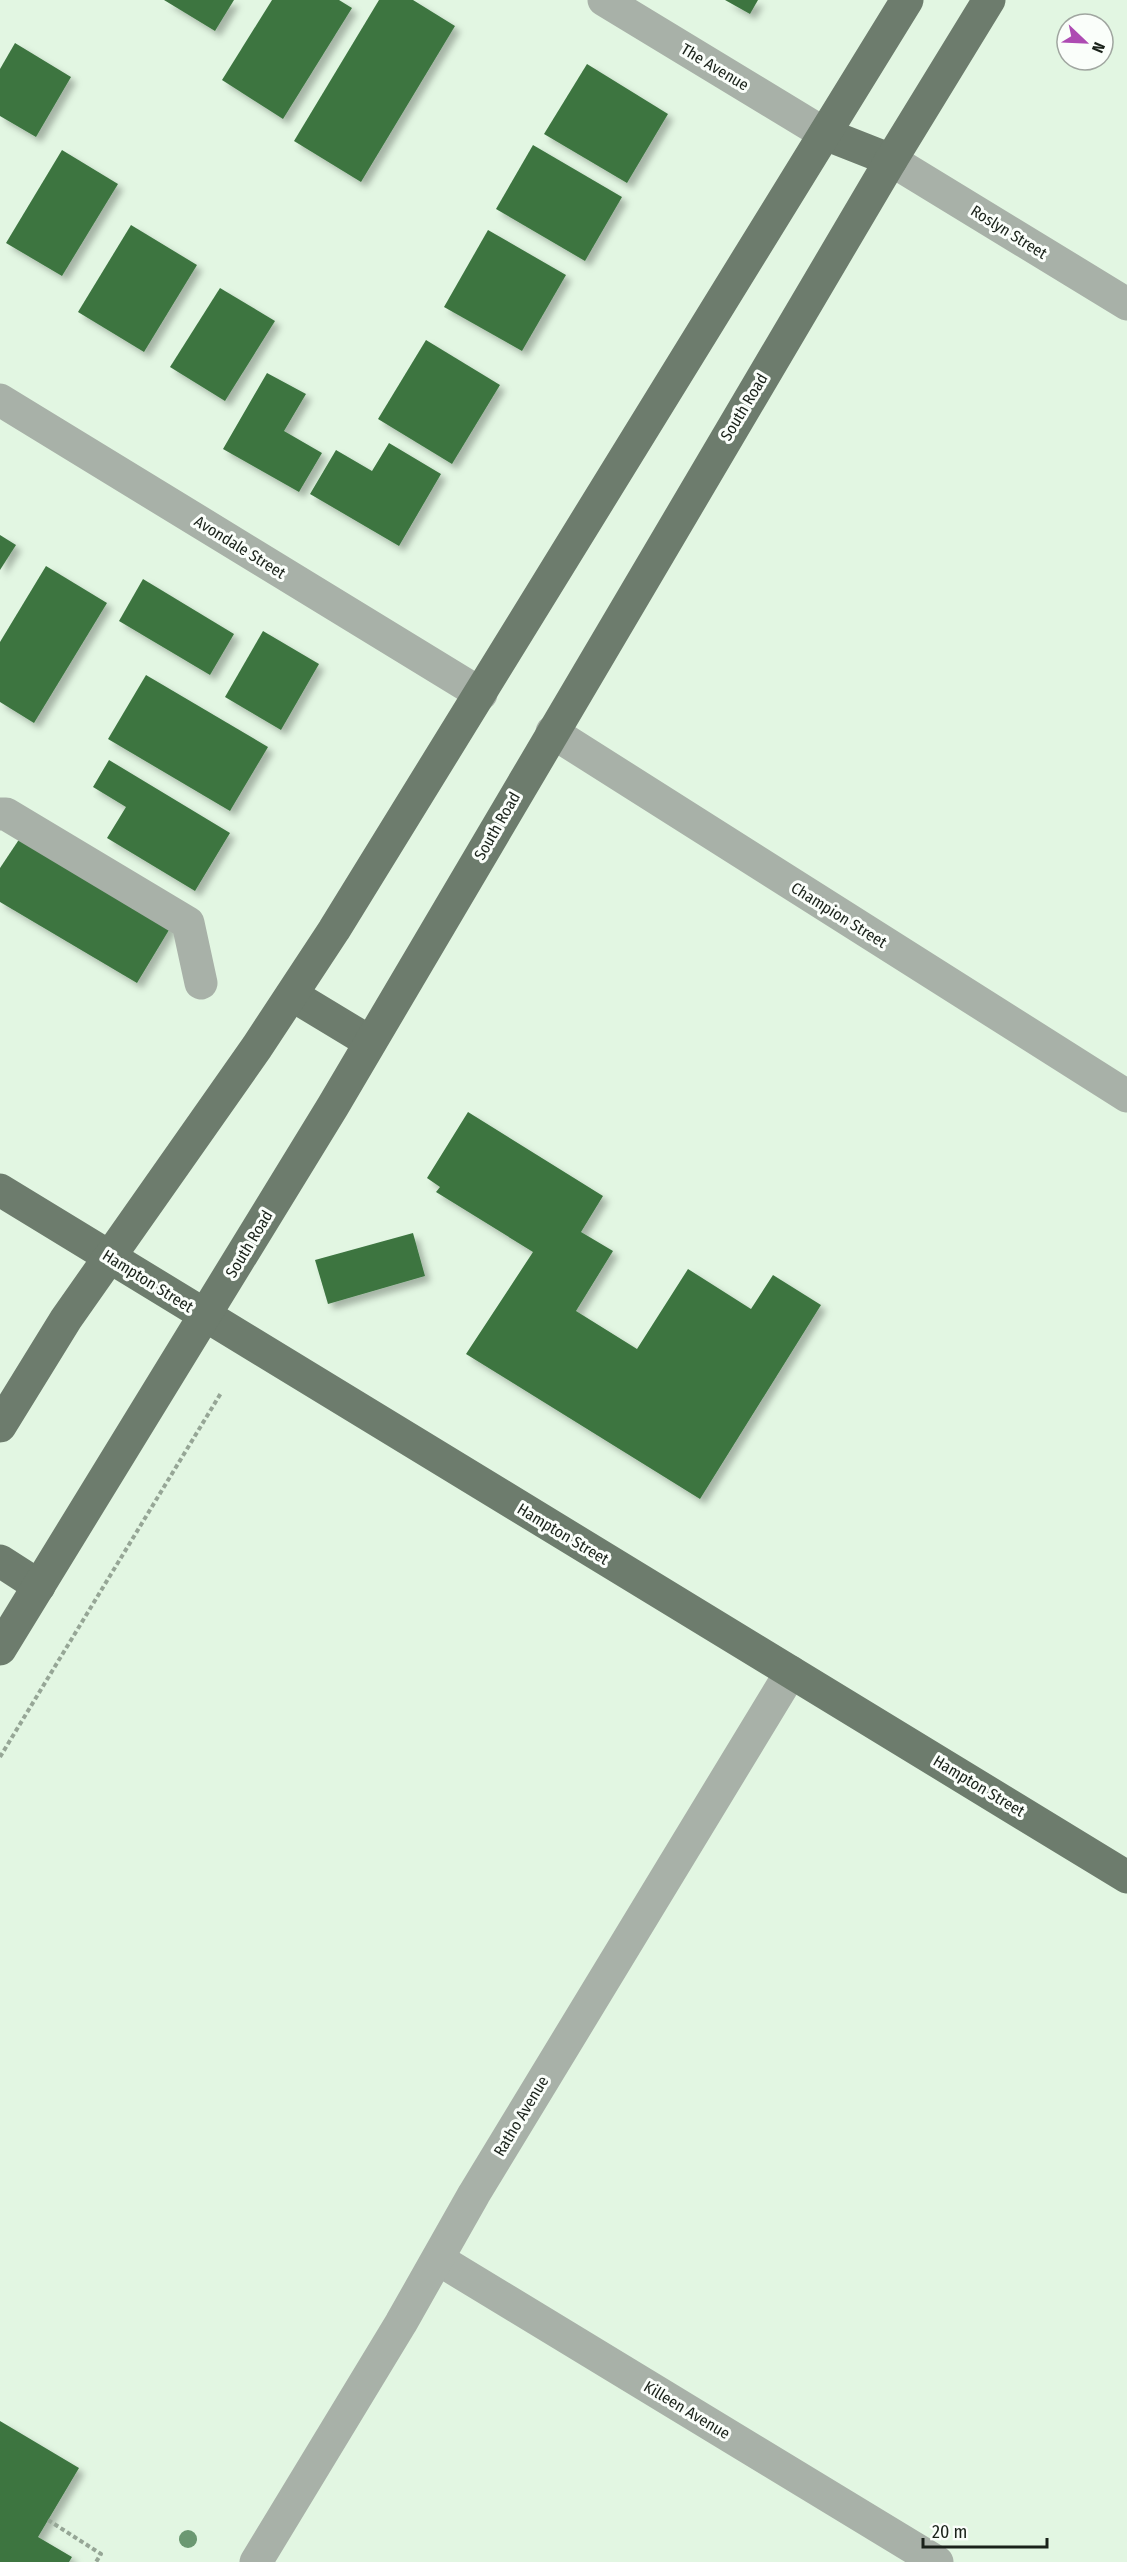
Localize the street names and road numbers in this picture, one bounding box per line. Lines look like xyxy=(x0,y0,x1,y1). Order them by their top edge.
street label: The Avenue xyxy=(678,39,752,95)
street label: Roslyn Street xyxy=(967,201,1051,263)
street label: South Road xyxy=(716,370,772,444)
street label: Avondale Street xyxy=(191,511,290,583)
street label: South Road xyxy=(470,789,524,863)
street label: Champion Street xyxy=(788,878,891,952)
street label: South Road xyxy=(221,1207,277,1281)
street label: Hampton Street xyxy=(99,1246,197,1317)
street label: Hampton Street xyxy=(514,1499,613,1569)
street label: Hampton Street xyxy=(930,1751,1029,1821)
street label: Ratho Avenue xyxy=(490,2072,552,2160)
street label: Killeen Avenue xyxy=(641,2377,734,2443)

